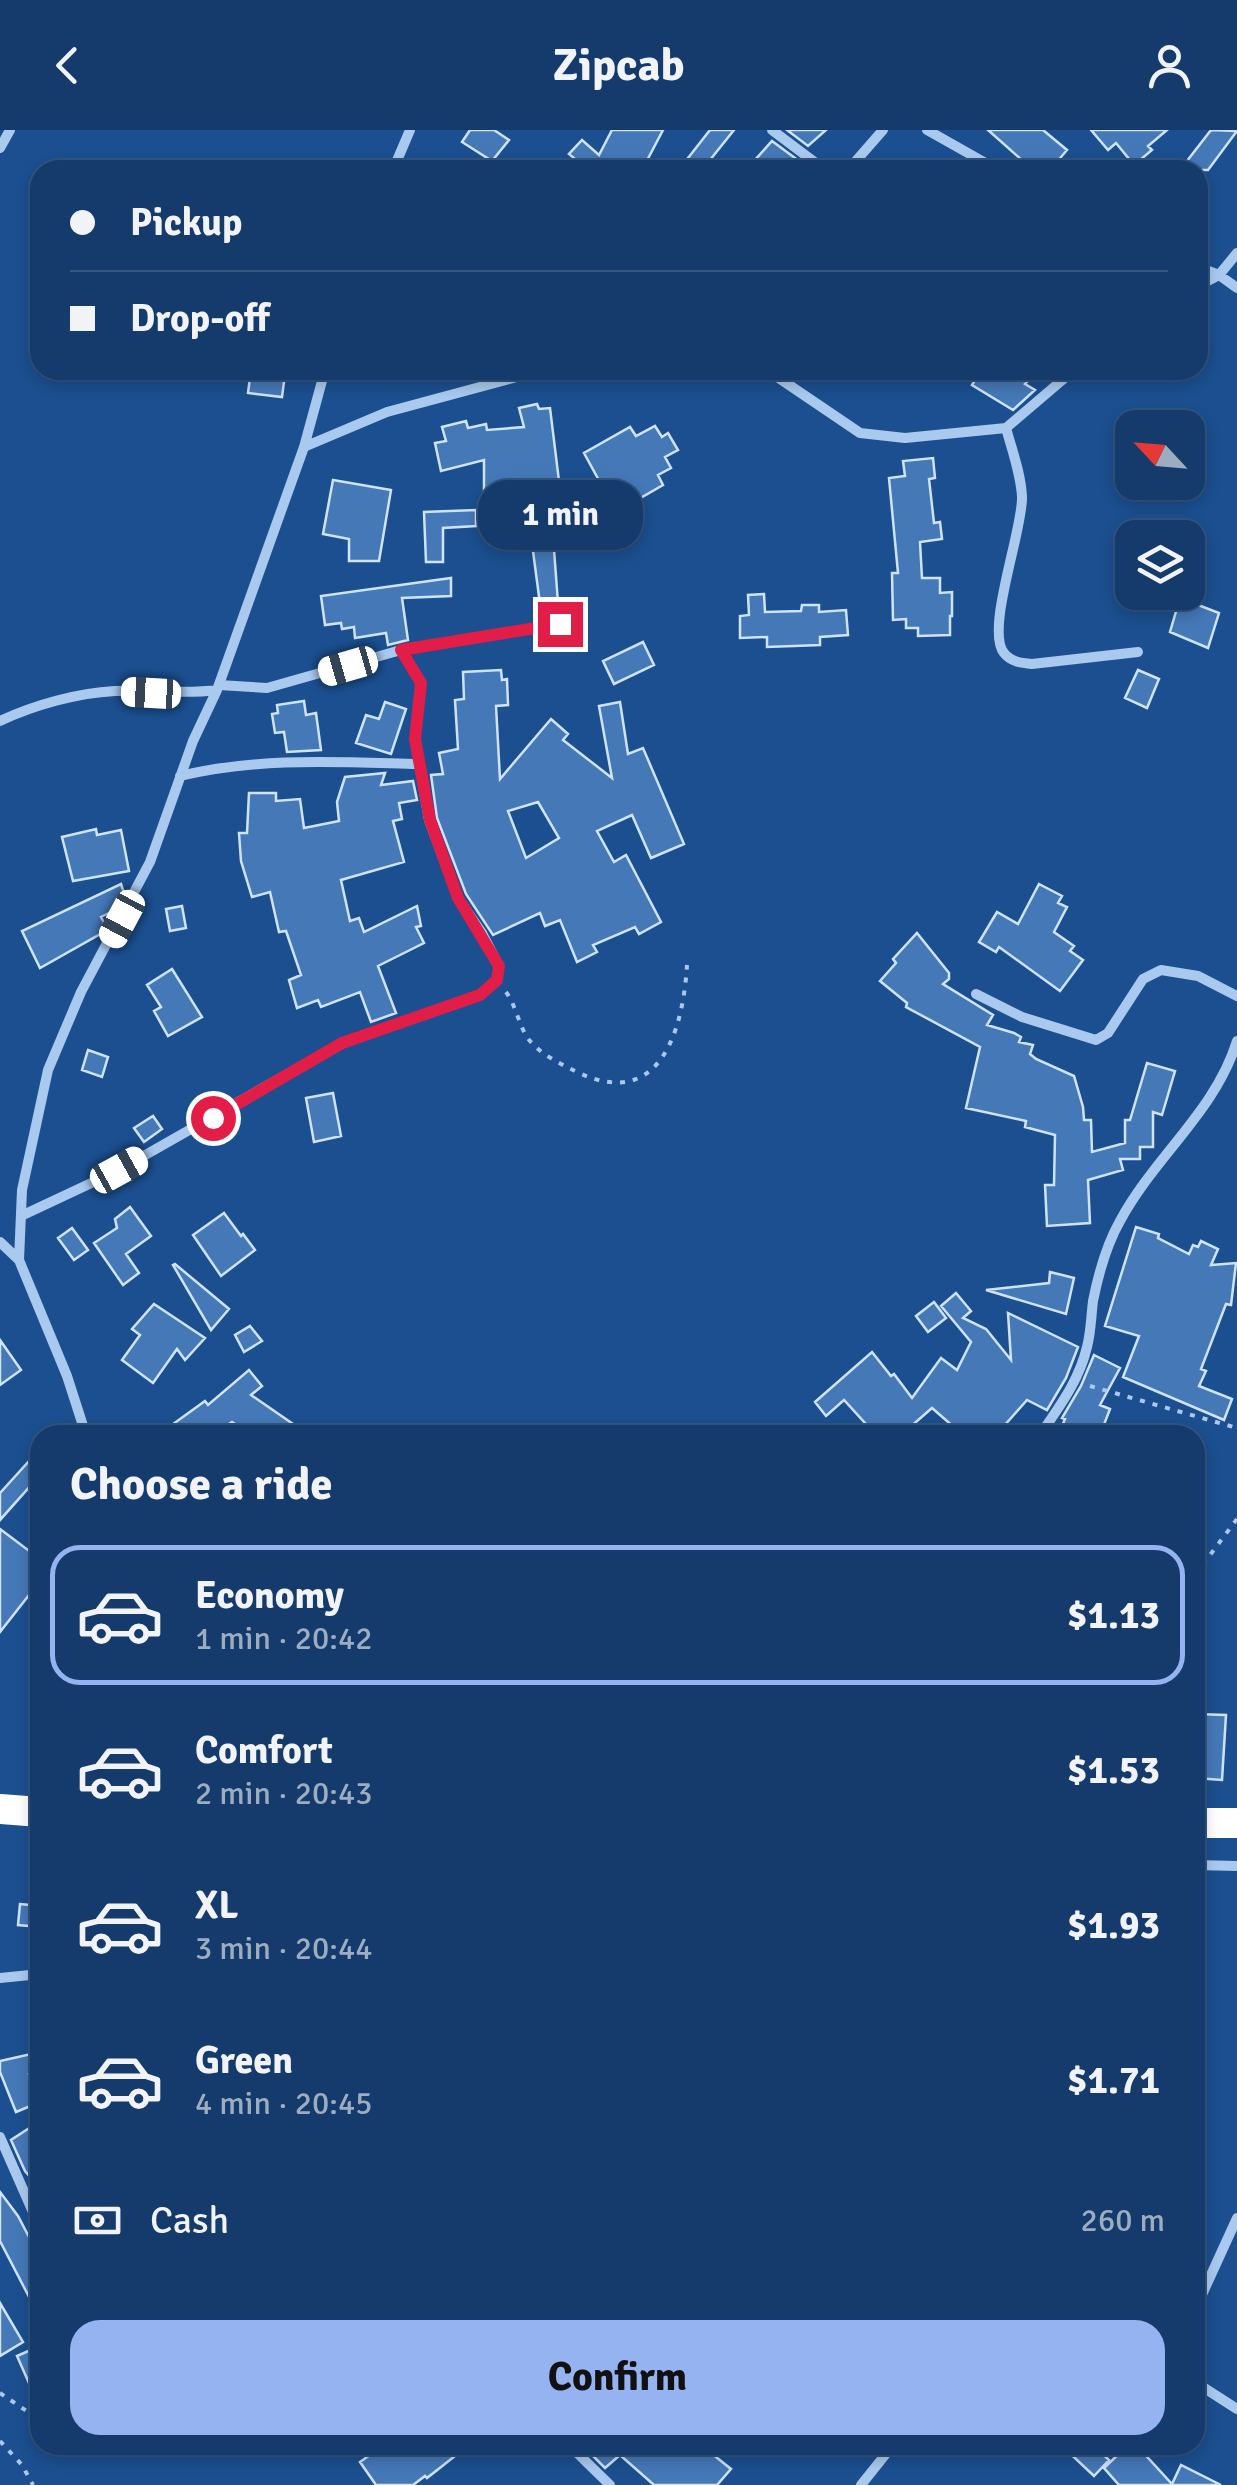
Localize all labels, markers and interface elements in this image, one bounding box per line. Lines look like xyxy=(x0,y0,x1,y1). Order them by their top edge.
icon: back xyxy=(40,38,95,93)
text: Zipcab xyxy=(552,38,685,93)
icon: person xyxy=(1142,38,1197,93)
text: Pickup xyxy=(130,199,242,246)
text: Drop-off xyxy=(130,295,270,342)
north arrow xyxy=(1115,410,1205,500)
map controls xyxy=(1115,410,1205,610)
callout: 1 min xyxy=(478,479,642,549)
text: 1 min xyxy=(522,495,599,534)
button: layers xyxy=(1115,520,1205,610)
route end xyxy=(538,602,583,647)
car xyxy=(315,643,381,689)
car xyxy=(120,676,182,710)
car xyxy=(95,885,149,953)
route start xyxy=(191,1096,236,1141)
car xyxy=(85,1142,153,1198)
text: Choose a ride xyxy=(70,1457,333,1512)
icon: car xyxy=(75,1570,165,1660)
text: Economy xyxy=(195,1572,344,1619)
text: $1.13 xyxy=(1067,1592,1160,1639)
text: 1 min · 20:42 xyxy=(195,1619,373,1658)
icon: car xyxy=(75,1725,165,1815)
text: Comfort xyxy=(195,1727,333,1774)
text: $1.53 xyxy=(1067,1747,1160,1794)
text: 2 min · 20:43 xyxy=(195,1774,373,1813)
icon: car xyxy=(75,1880,165,1970)
text: XL xyxy=(195,1882,238,1929)
text: $1.93 xyxy=(1067,1902,1160,1949)
text: 3 min · 20:44 xyxy=(195,1929,373,1968)
icon: car xyxy=(75,2035,165,2125)
text: Green xyxy=(195,2037,293,2084)
text: $1.71 xyxy=(1067,2057,1160,2104)
text: 4 min · 20:45 xyxy=(195,2084,373,2123)
icon: cash xyxy=(70,2193,125,2248)
text: Cash xyxy=(150,2197,229,2244)
text: 260 m xyxy=(1081,2201,1165,2240)
button: Confirm xyxy=(70,2320,1165,2435)

